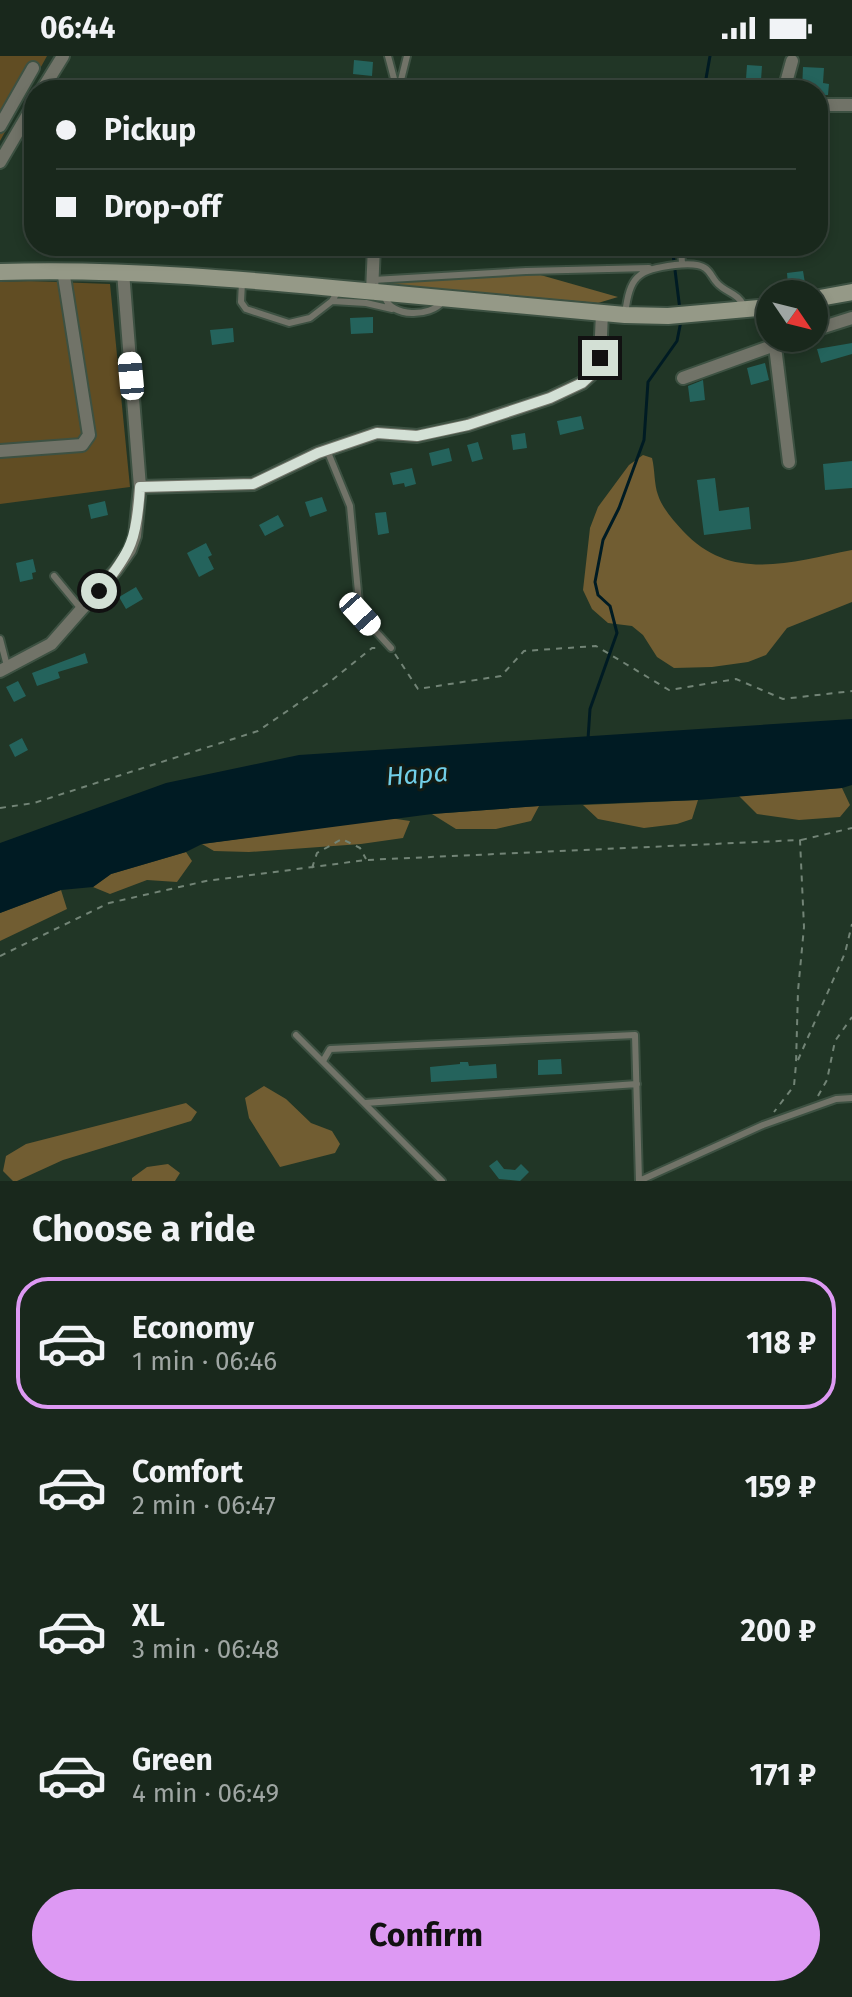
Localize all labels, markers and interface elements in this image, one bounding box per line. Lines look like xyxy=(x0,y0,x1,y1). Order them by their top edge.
text: 06:44 xyxy=(40,10,115,46)
text: Pickup xyxy=(104,112,196,148)
text: Drop-off xyxy=(104,189,221,225)
north arrow xyxy=(756,280,828,352)
map controls xyxy=(756,280,828,352)
route end xyxy=(582,340,618,376)
car xyxy=(117,351,145,401)
route start xyxy=(81,573,117,609)
car xyxy=(335,588,385,640)
water label: Нара xyxy=(385,757,449,792)
text: Choose a ride xyxy=(32,1207,255,1251)
icon: car xyxy=(36,1307,108,1379)
text: Economy xyxy=(132,1310,254,1346)
text: 118 ₽ xyxy=(746,1325,816,1361)
text: 1 min · 06:46 xyxy=(132,1346,277,1377)
icon: car xyxy=(36,1451,108,1523)
text: Comfort xyxy=(132,1454,243,1490)
text: 159 ₽ xyxy=(745,1469,816,1505)
text: 2 min · 06:47 xyxy=(132,1490,276,1521)
icon: car xyxy=(36,1595,108,1667)
text: XL xyxy=(132,1598,165,1634)
text: 200 ₽ xyxy=(740,1613,816,1649)
text: 3 min · 06:48 xyxy=(132,1634,279,1665)
icon: car xyxy=(36,1739,108,1811)
text: Green xyxy=(132,1742,213,1778)
text: 171 ₽ xyxy=(750,1757,816,1793)
text: 4 min · 06:49 xyxy=(132,1778,279,1809)
button: Confirm xyxy=(32,1889,820,1981)

